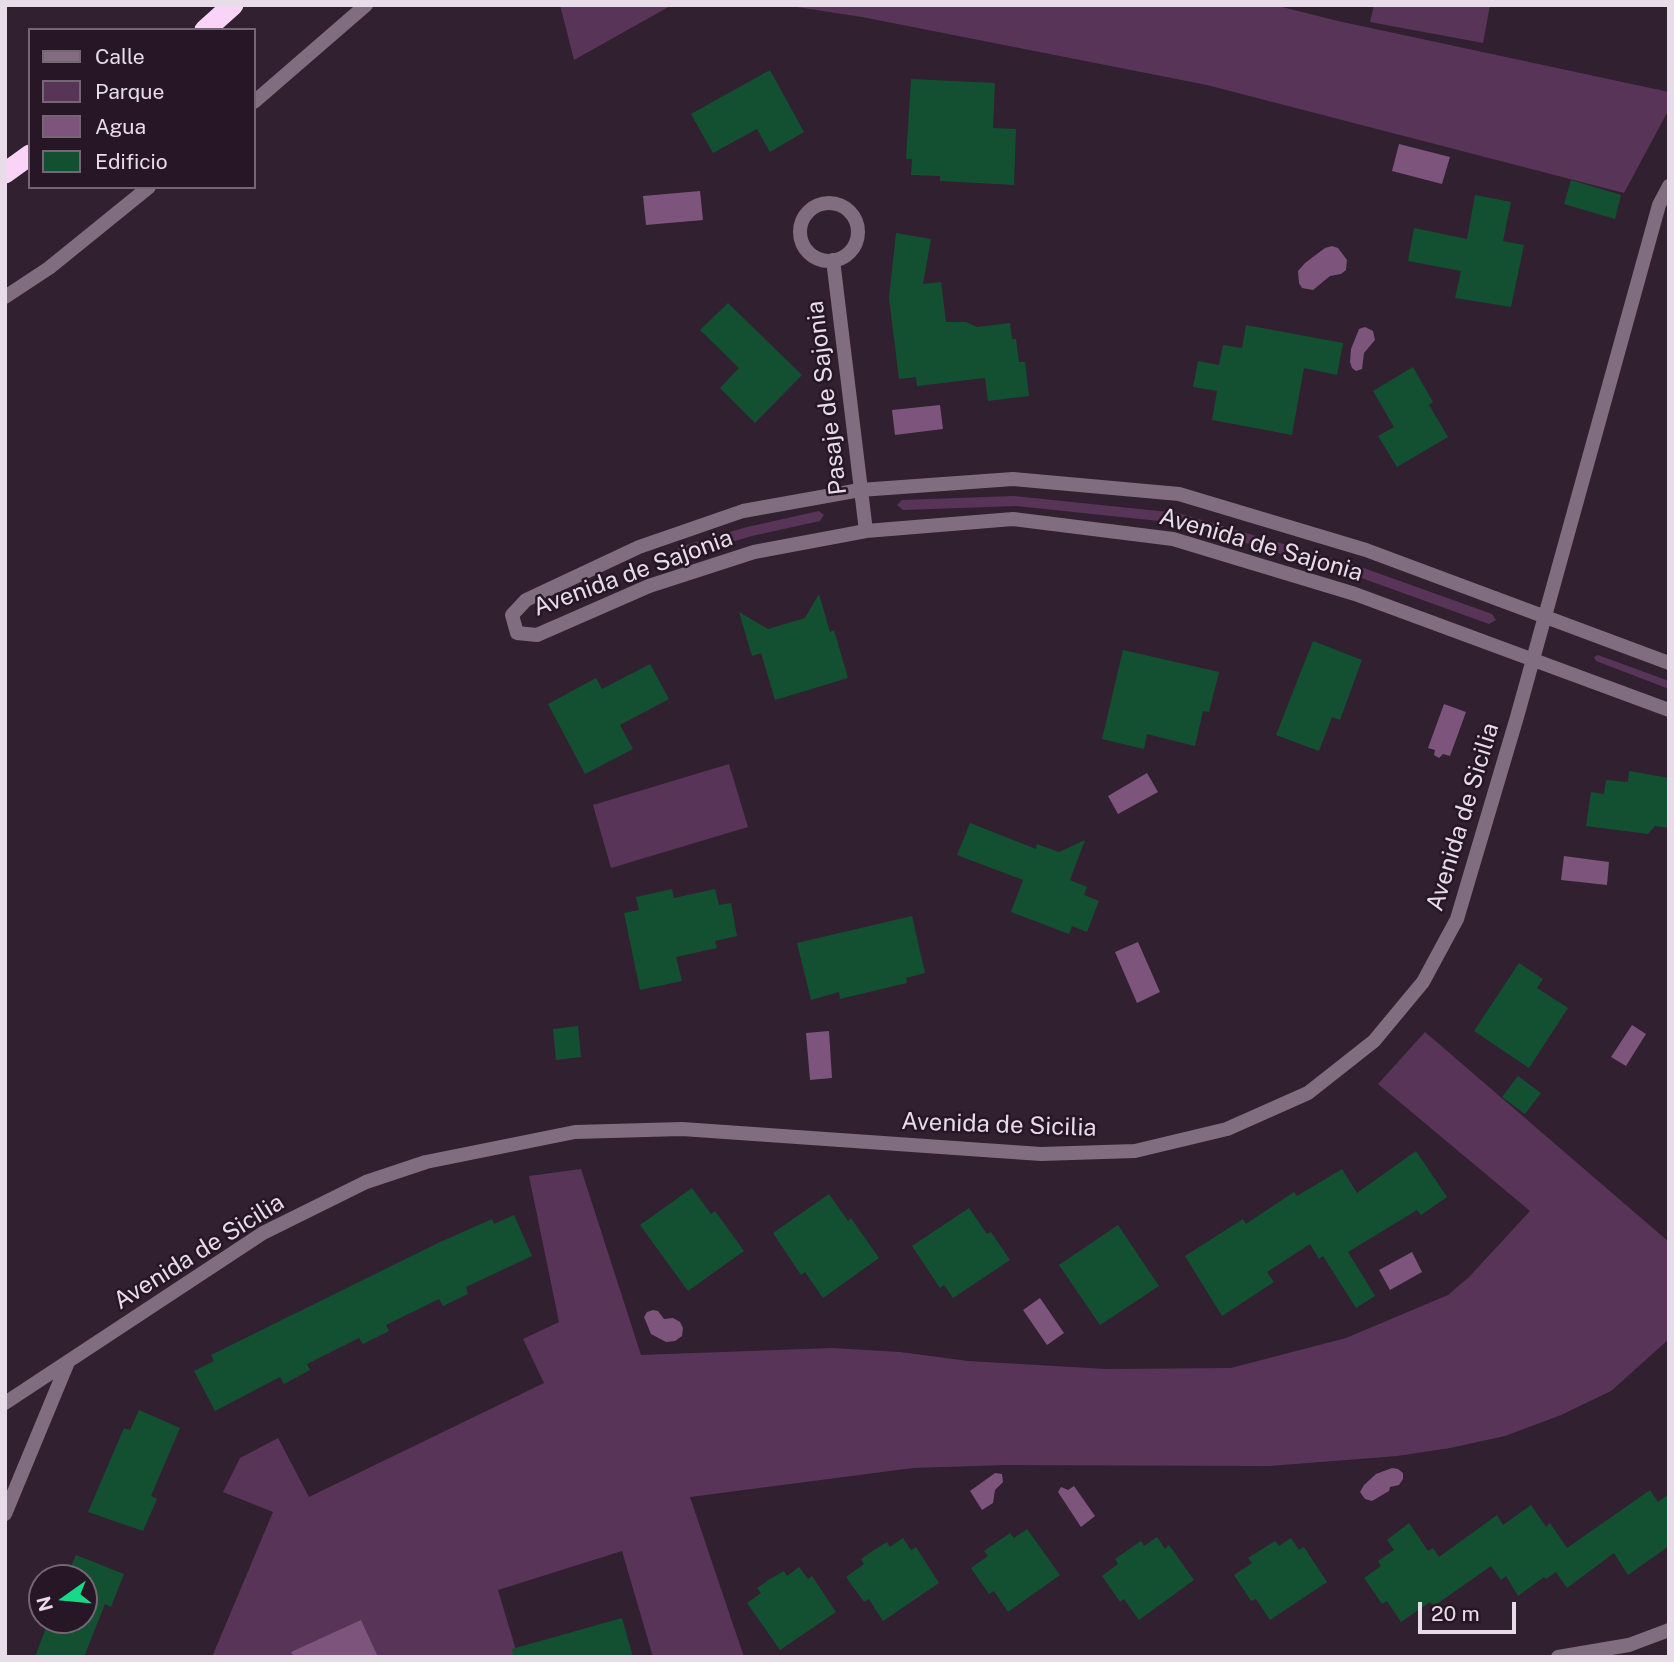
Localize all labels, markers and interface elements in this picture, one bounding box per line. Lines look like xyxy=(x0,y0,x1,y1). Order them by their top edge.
legend xyxy=(28,28,256,189)
text: Calle xyxy=(95,44,145,69)
text: Parque xyxy=(95,79,164,104)
text: Agua xyxy=(95,114,146,139)
text: Edificio xyxy=(95,149,168,174)
street label: Pasaje de Sajonia xyxy=(801,299,853,497)
street label: Avenida de Sajonia xyxy=(1156,502,1366,588)
street label: Avenida de Sajonia xyxy=(529,524,737,622)
street label: Avenida de Sicilia xyxy=(1421,719,1505,915)
street label: Avenida de Sicilia xyxy=(901,1107,1097,1143)
street label: Avenida de Sicilia xyxy=(109,1188,289,1316)
north arrow xyxy=(28,1564,98,1634)
scale bar xyxy=(1422,1588,1520,1632)
text: N xyxy=(32,1594,57,1614)
text: 20 m xyxy=(1431,1601,1480,1626)

